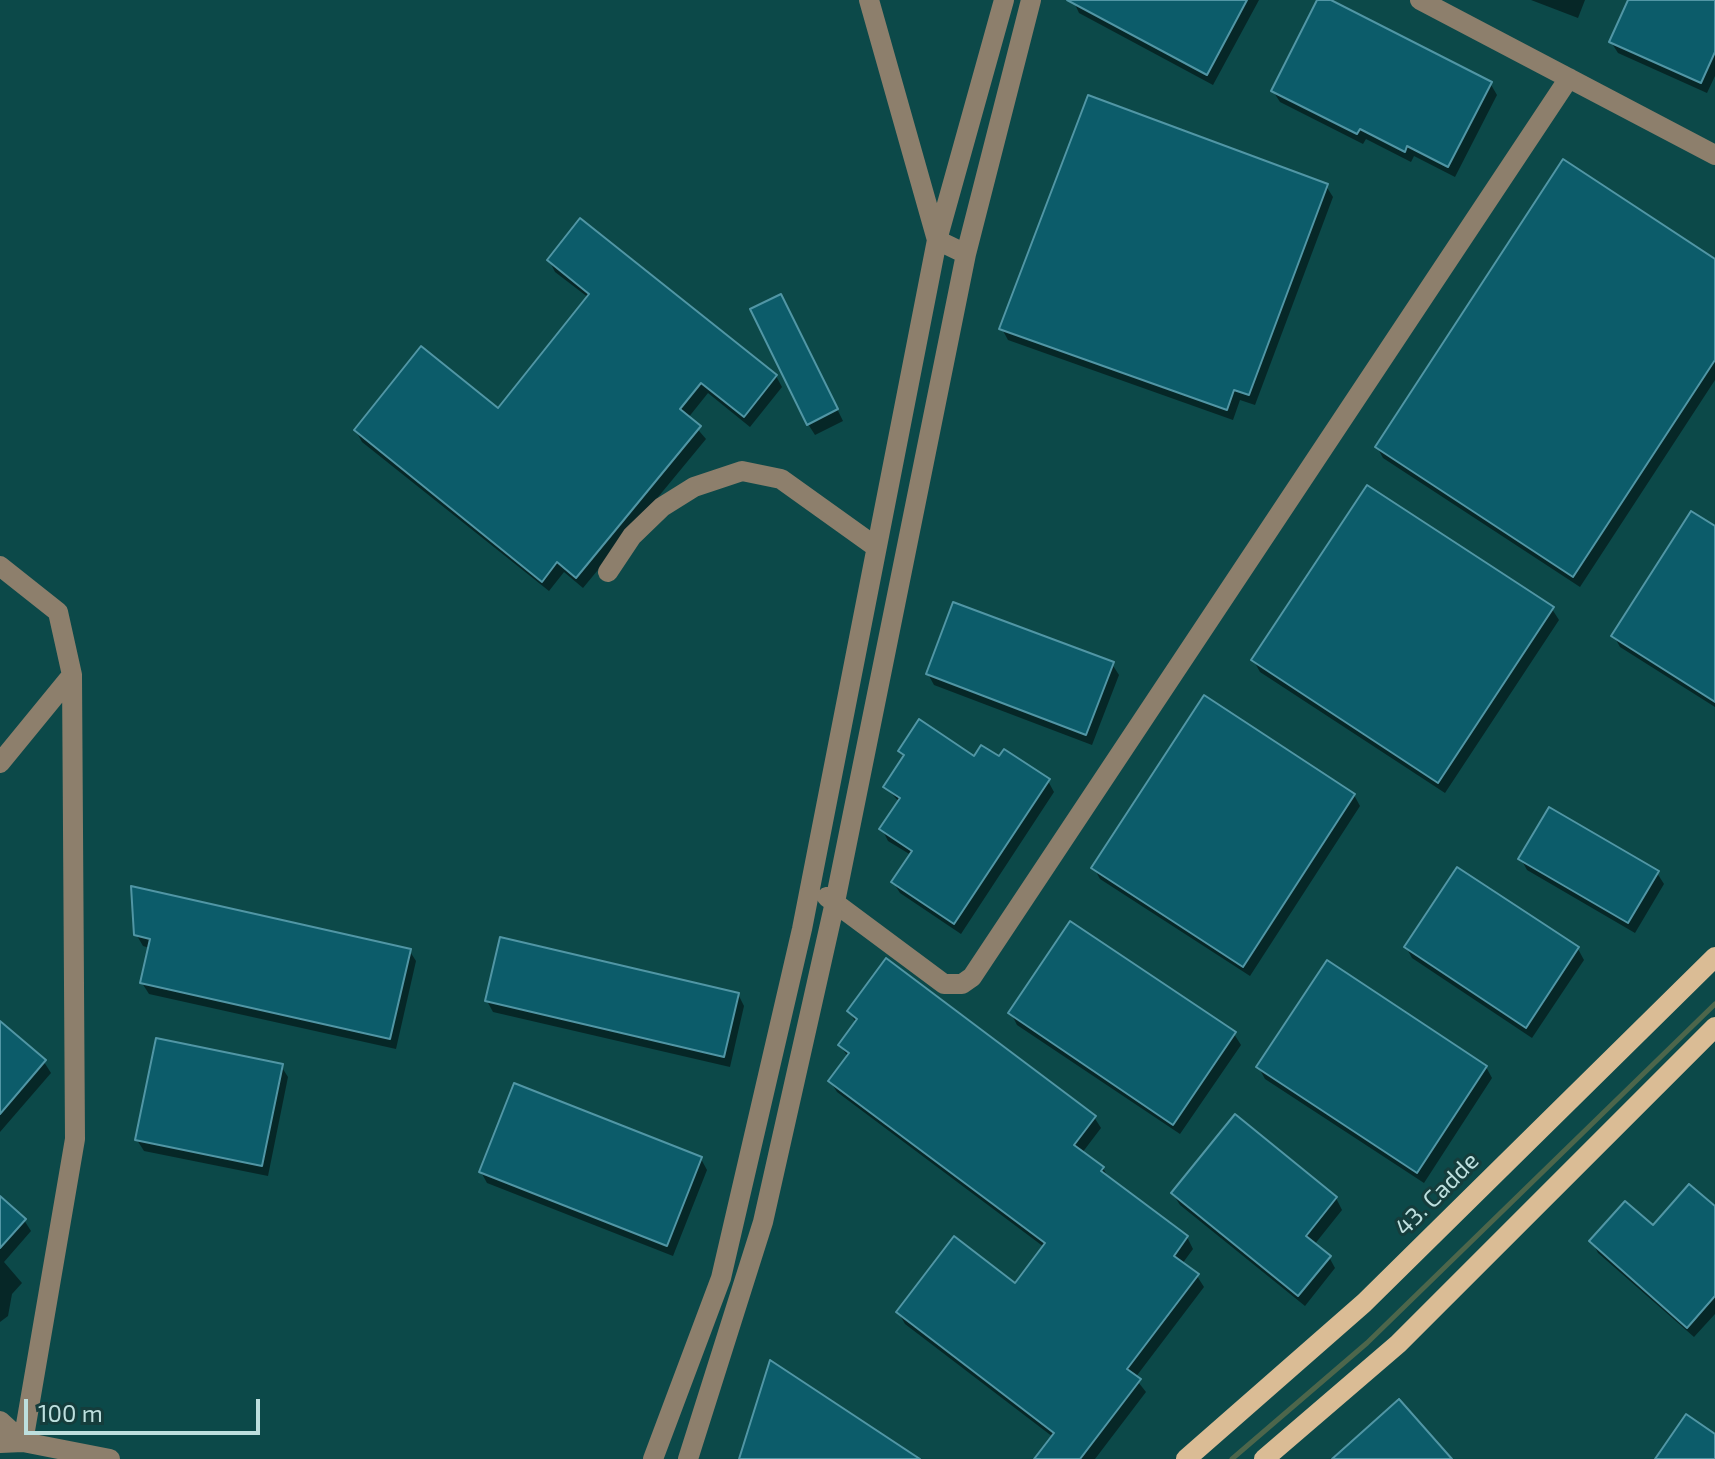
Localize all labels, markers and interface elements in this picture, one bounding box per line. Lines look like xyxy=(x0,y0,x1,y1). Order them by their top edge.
street label: 43. Cadde xyxy=(1389,1146,1485,1242)
scale bar xyxy=(28,1383,264,1433)
text: 100 m xyxy=(38,1398,103,1427)

